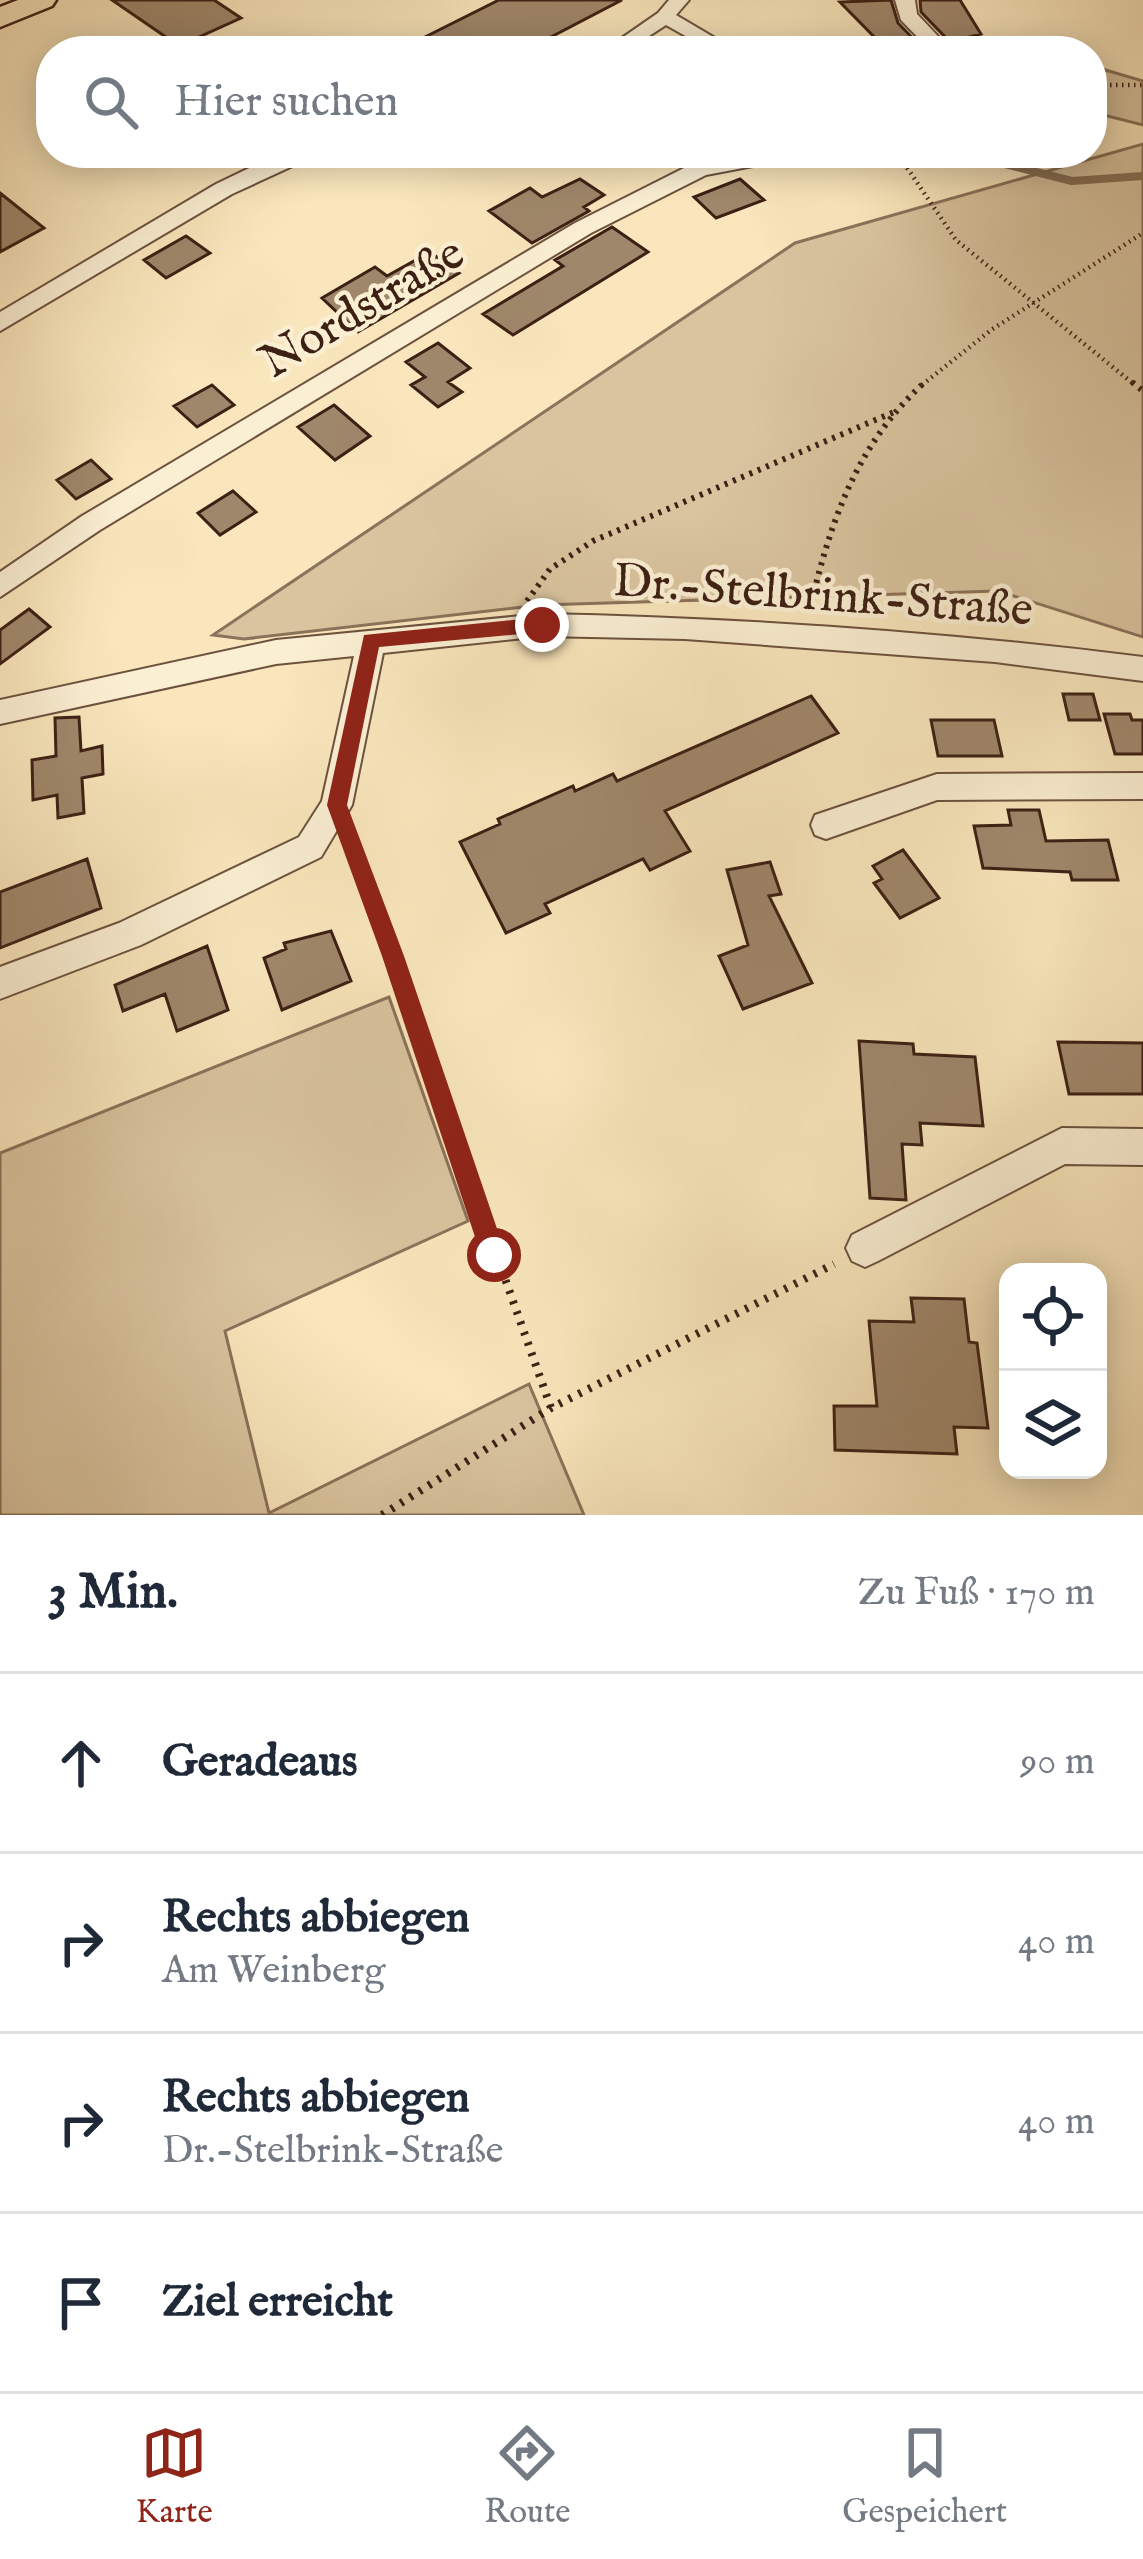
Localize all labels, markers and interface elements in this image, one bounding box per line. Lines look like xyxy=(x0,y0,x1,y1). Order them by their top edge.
search box xyxy=(36,36,1107,168)
icon: search xyxy=(78,69,144,135)
text: Hier suchen xyxy=(174,74,398,131)
street label: Nordstraße xyxy=(250,225,476,393)
street label: Dr.-Stelbrink-Straße xyxy=(611,552,1035,642)
route end xyxy=(515,598,569,652)
route start xyxy=(467,1228,521,1282)
map controls xyxy=(999,1263,1107,1479)
button: locate xyxy=(999,1263,1107,1371)
button: layers xyxy=(999,1371,1107,1479)
text: 3 Min. xyxy=(48,1561,178,1626)
text: Zu Fuß · 170 m xyxy=(858,1569,1095,1618)
icon: ahead xyxy=(48,1730,114,1796)
text: Geradeaus xyxy=(162,1734,358,1791)
text: 90 m xyxy=(1020,1738,1095,1787)
text: Rechts abbiegen xyxy=(162,1890,470,1947)
icon: right xyxy=(48,1910,114,1976)
text: 40 m xyxy=(1018,1918,1095,1967)
text: Am Weinberg xyxy=(162,1947,385,1996)
text: Rechts abbiegen xyxy=(162,2070,470,2127)
icon: right xyxy=(48,2090,114,2156)
text: 40 m xyxy=(1018,2098,1095,2147)
text: Dr.-Stelbrink-Straße xyxy=(162,2127,503,2176)
icon: arrive xyxy=(48,2270,114,2336)
text: Ziel erreicht xyxy=(162,2274,393,2331)
tab: Karte xyxy=(136,2420,213,2534)
tab: Route xyxy=(484,2420,570,2534)
tab: Gespeichert xyxy=(842,2420,1007,2534)

